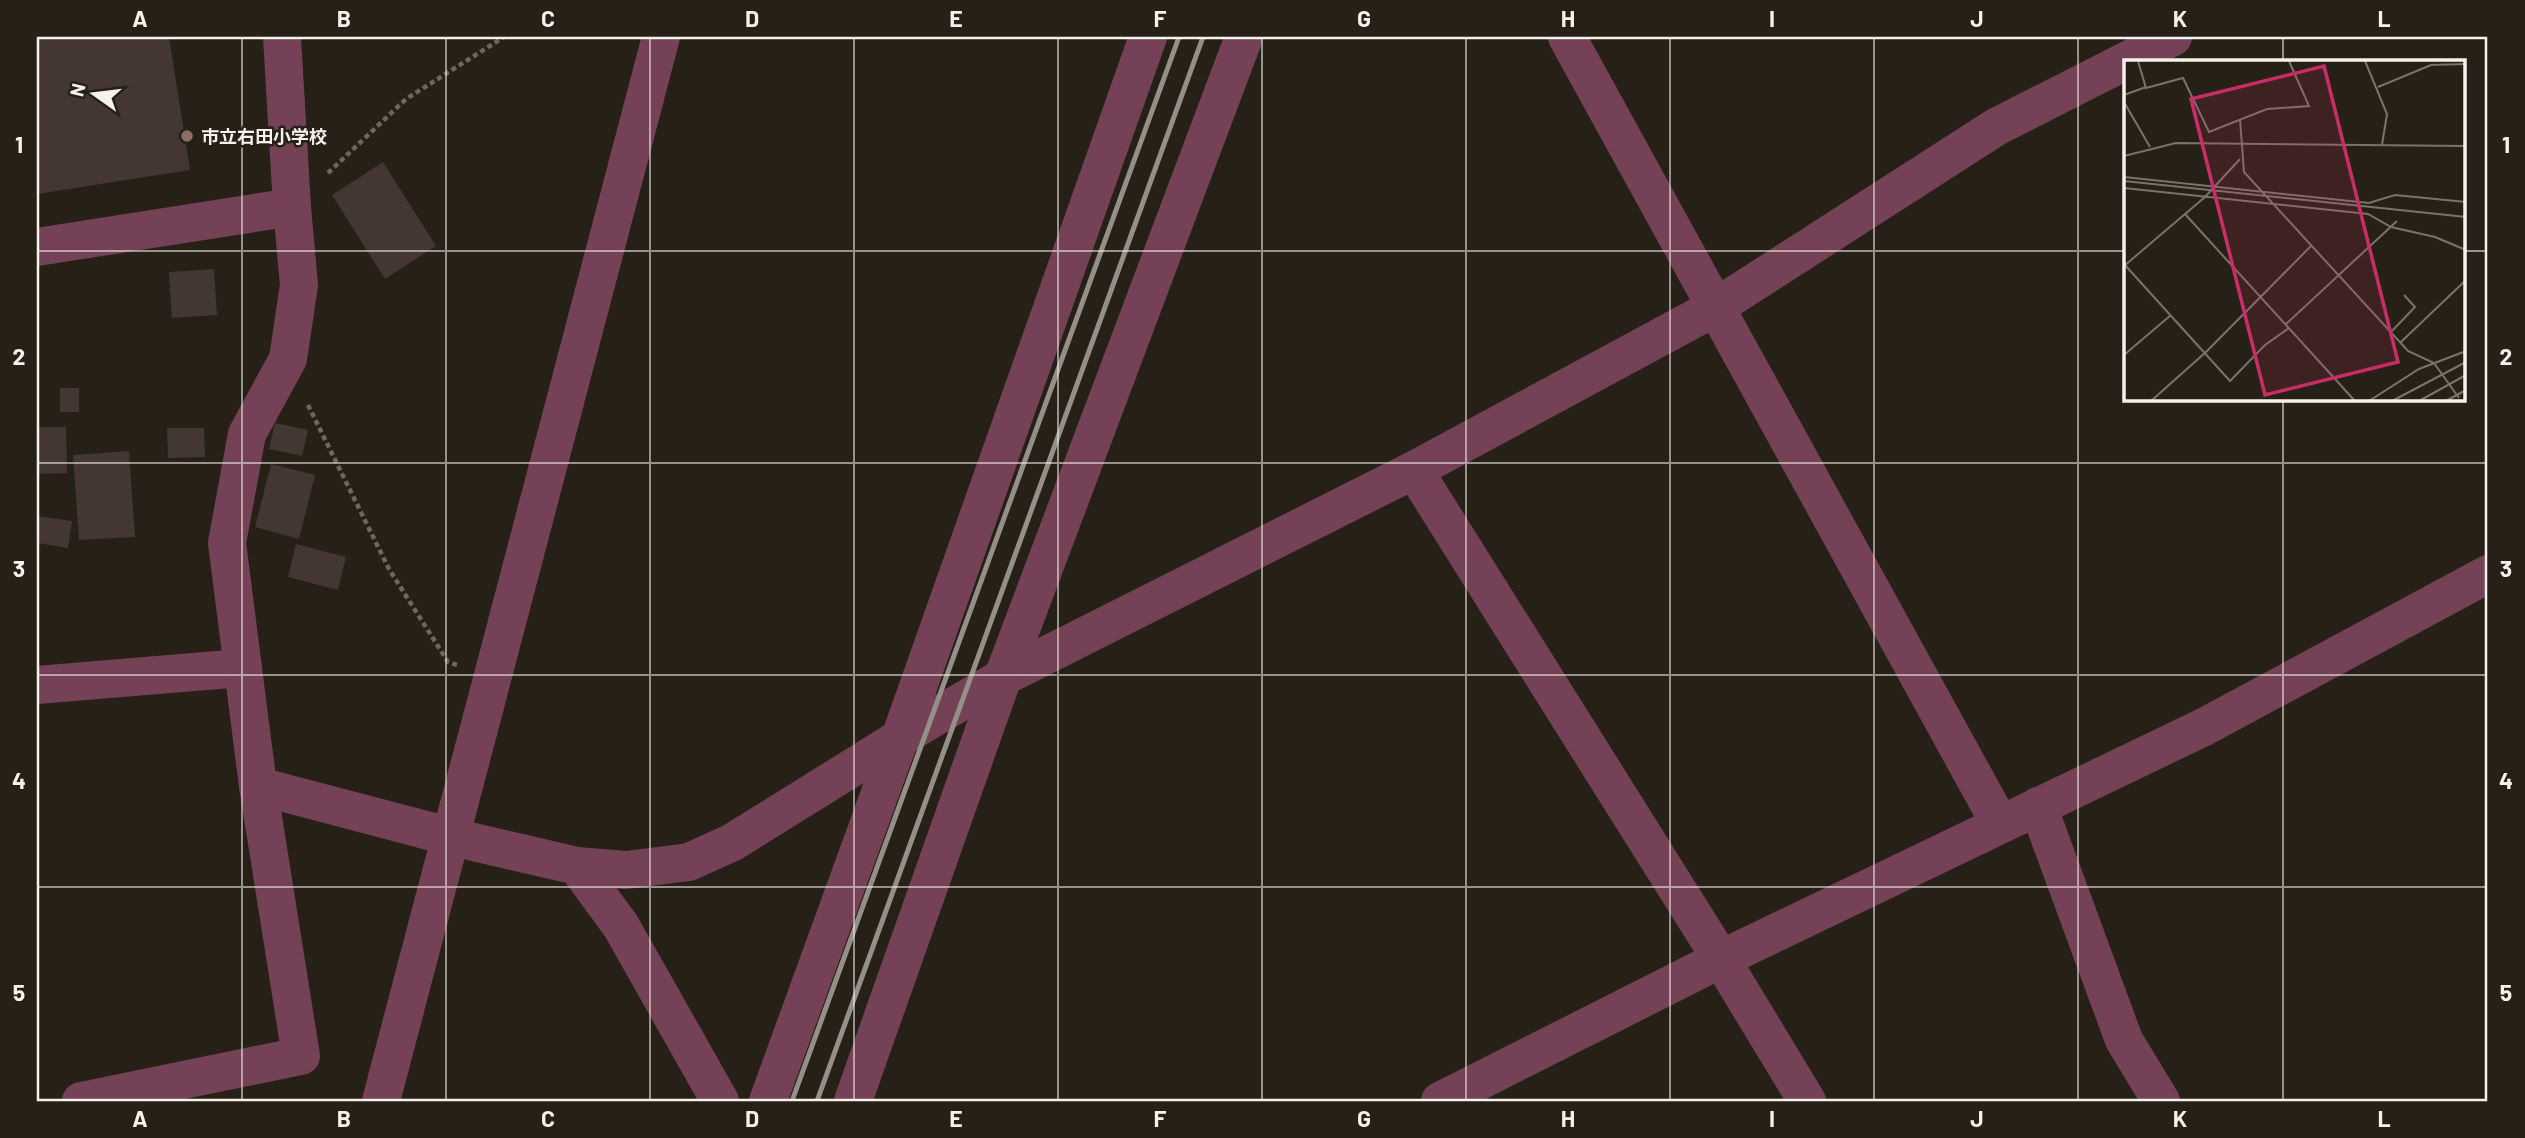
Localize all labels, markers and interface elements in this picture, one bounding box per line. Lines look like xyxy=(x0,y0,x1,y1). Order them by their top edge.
text: A xyxy=(132,4,148,32)
text: B xyxy=(337,4,351,32)
text: C xyxy=(541,4,555,32)
text: D xyxy=(745,4,759,32)
text: E xyxy=(949,4,963,32)
text: F xyxy=(1154,4,1167,32)
text: G xyxy=(1357,4,1371,32)
text: H xyxy=(1561,4,1575,32)
text: I xyxy=(1769,4,1775,32)
text: J xyxy=(1970,4,1984,32)
text: K xyxy=(2173,4,2187,32)
text: L xyxy=(2377,4,2391,32)
north arrow xyxy=(60,60,130,130)
inset map xyxy=(2124,60,2466,401)
text: N xyxy=(64,81,90,99)
place label: 市立右田小学校 xyxy=(201,125,327,147)
marker: 市立右田小学校 xyxy=(179,128,195,144)
text: 1 xyxy=(15,130,23,158)
text: 1 xyxy=(2502,130,2510,158)
text: 2 xyxy=(13,342,25,370)
text: 2 xyxy=(2500,342,2512,370)
text: 3 xyxy=(13,554,25,582)
text: 3 xyxy=(2500,554,2512,582)
text: 4 xyxy=(12,766,26,794)
text: 4 xyxy=(2499,766,2513,794)
text: 5 xyxy=(13,978,25,1006)
text: 5 xyxy=(2500,978,2512,1006)
text: A xyxy=(132,1104,148,1132)
text: B xyxy=(337,1104,351,1132)
text: C xyxy=(541,1104,555,1132)
text: D xyxy=(745,1104,759,1132)
text: E xyxy=(949,1104,963,1132)
text: F xyxy=(1154,1104,1167,1132)
text: G xyxy=(1357,1104,1371,1132)
text: H xyxy=(1561,1104,1575,1132)
text: I xyxy=(1769,1104,1775,1132)
text: J xyxy=(1970,1104,1984,1132)
text: K xyxy=(2173,1104,2187,1132)
text: L xyxy=(2377,1104,2391,1132)

